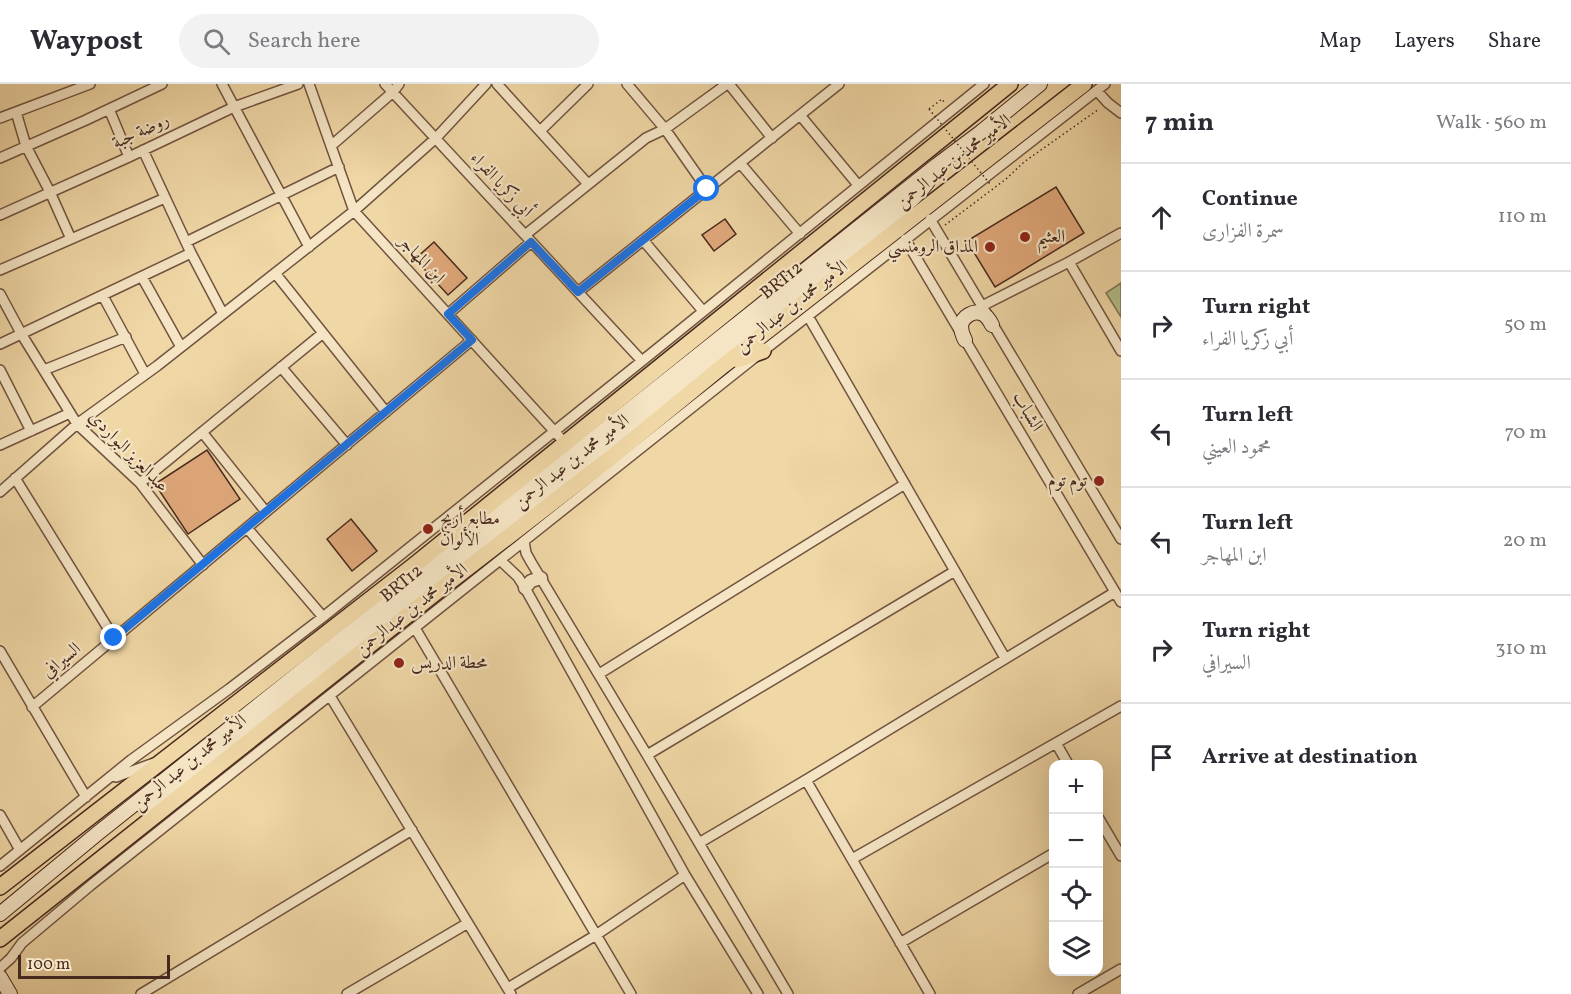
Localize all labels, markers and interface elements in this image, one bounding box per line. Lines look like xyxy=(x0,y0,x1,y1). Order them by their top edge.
search box xyxy=(179,14,599,68)
text: Waypost xyxy=(30,22,143,61)
icon: search xyxy=(200,25,233,58)
text: Search here xyxy=(248,26,360,57)
text: Map xyxy=(1319,27,1361,56)
text: Layers xyxy=(1394,27,1455,56)
text: Share xyxy=(1488,27,1541,56)
text: 7 min xyxy=(1145,105,1214,141)
street label: الأمير محمد بن عبد الرحمن xyxy=(890,107,1017,215)
street label: روضة جبة xyxy=(108,108,174,156)
text: Walk · 560 m xyxy=(1436,109,1547,137)
street label: أبي زكريا الفراء xyxy=(463,145,540,225)
route start xyxy=(693,175,719,201)
text: Continue xyxy=(1202,184,1298,215)
icon: ahead xyxy=(1145,201,1178,234)
text: 110 m xyxy=(1498,203,1547,231)
text: سمرة الفزارى xyxy=(1202,218,1284,246)
place label: العثيم xyxy=(1037,225,1065,254)
street label: ابن المهاجر xyxy=(391,229,450,290)
marker: العثيم xyxy=(1018,230,1032,244)
place label: المذاق الرومنسي xyxy=(888,235,978,263)
marker: المذاق الرومنسي xyxy=(983,240,997,254)
street label: الأمير محمد بن عبدالرحمن xyxy=(729,253,854,359)
street label: BRT12 xyxy=(755,256,809,306)
text: Turn right xyxy=(1202,292,1310,323)
icon: right xyxy=(1145,309,1178,342)
text: 50 m xyxy=(1504,311,1547,339)
text: أبي زكريا الفراء xyxy=(1202,326,1293,354)
street label: الشباب xyxy=(1005,387,1049,437)
text: Turn left xyxy=(1202,400,1293,431)
street label: عبدالعزيز البواردي xyxy=(82,405,174,499)
street label: الأمير محمد بن عبد الرحمن xyxy=(508,407,635,515)
icon: left xyxy=(1145,417,1178,450)
text: 70 m xyxy=(1504,419,1547,447)
text: محمود العيني xyxy=(1202,434,1271,462)
place label: توم توم xyxy=(1048,469,1088,496)
marker: توم توم xyxy=(1092,474,1106,488)
place label: مطابع أريج الألوان xyxy=(440,505,500,553)
text: Turn left xyxy=(1202,508,1293,539)
marker: مطابع أريج الألوان xyxy=(421,522,435,536)
icon: left xyxy=(1145,525,1178,558)
text: 20 m xyxy=(1503,527,1547,555)
text: ابن المهاجر xyxy=(1202,542,1267,570)
street label: الأمير محمد بن عبدالرحمن xyxy=(349,556,474,662)
street label: BRT12 xyxy=(375,559,429,609)
text: Turn right xyxy=(1202,616,1310,647)
route end xyxy=(100,624,126,650)
icon: right xyxy=(1145,633,1178,666)
text: 310 m xyxy=(1495,635,1547,663)
street label: السيرافي xyxy=(37,637,88,685)
text: السيرافي xyxy=(1202,650,1251,678)
place label: محطة الدريس xyxy=(411,651,487,676)
marker: محطة الدريس xyxy=(392,656,406,670)
street label: الأمير محمد بن عبد الرحمن xyxy=(126,707,253,817)
icon: arrive xyxy=(1145,741,1178,774)
text: Arrive at destination xyxy=(1202,742,1418,773)
map controls xyxy=(1049,760,1103,976)
button: + xyxy=(1049,760,1103,814)
button: − xyxy=(1049,814,1103,868)
button: locate xyxy=(1049,868,1103,922)
button: layers xyxy=(1049,922,1103,976)
scale bar xyxy=(18,952,170,980)
text: 100 m xyxy=(27,954,70,976)

